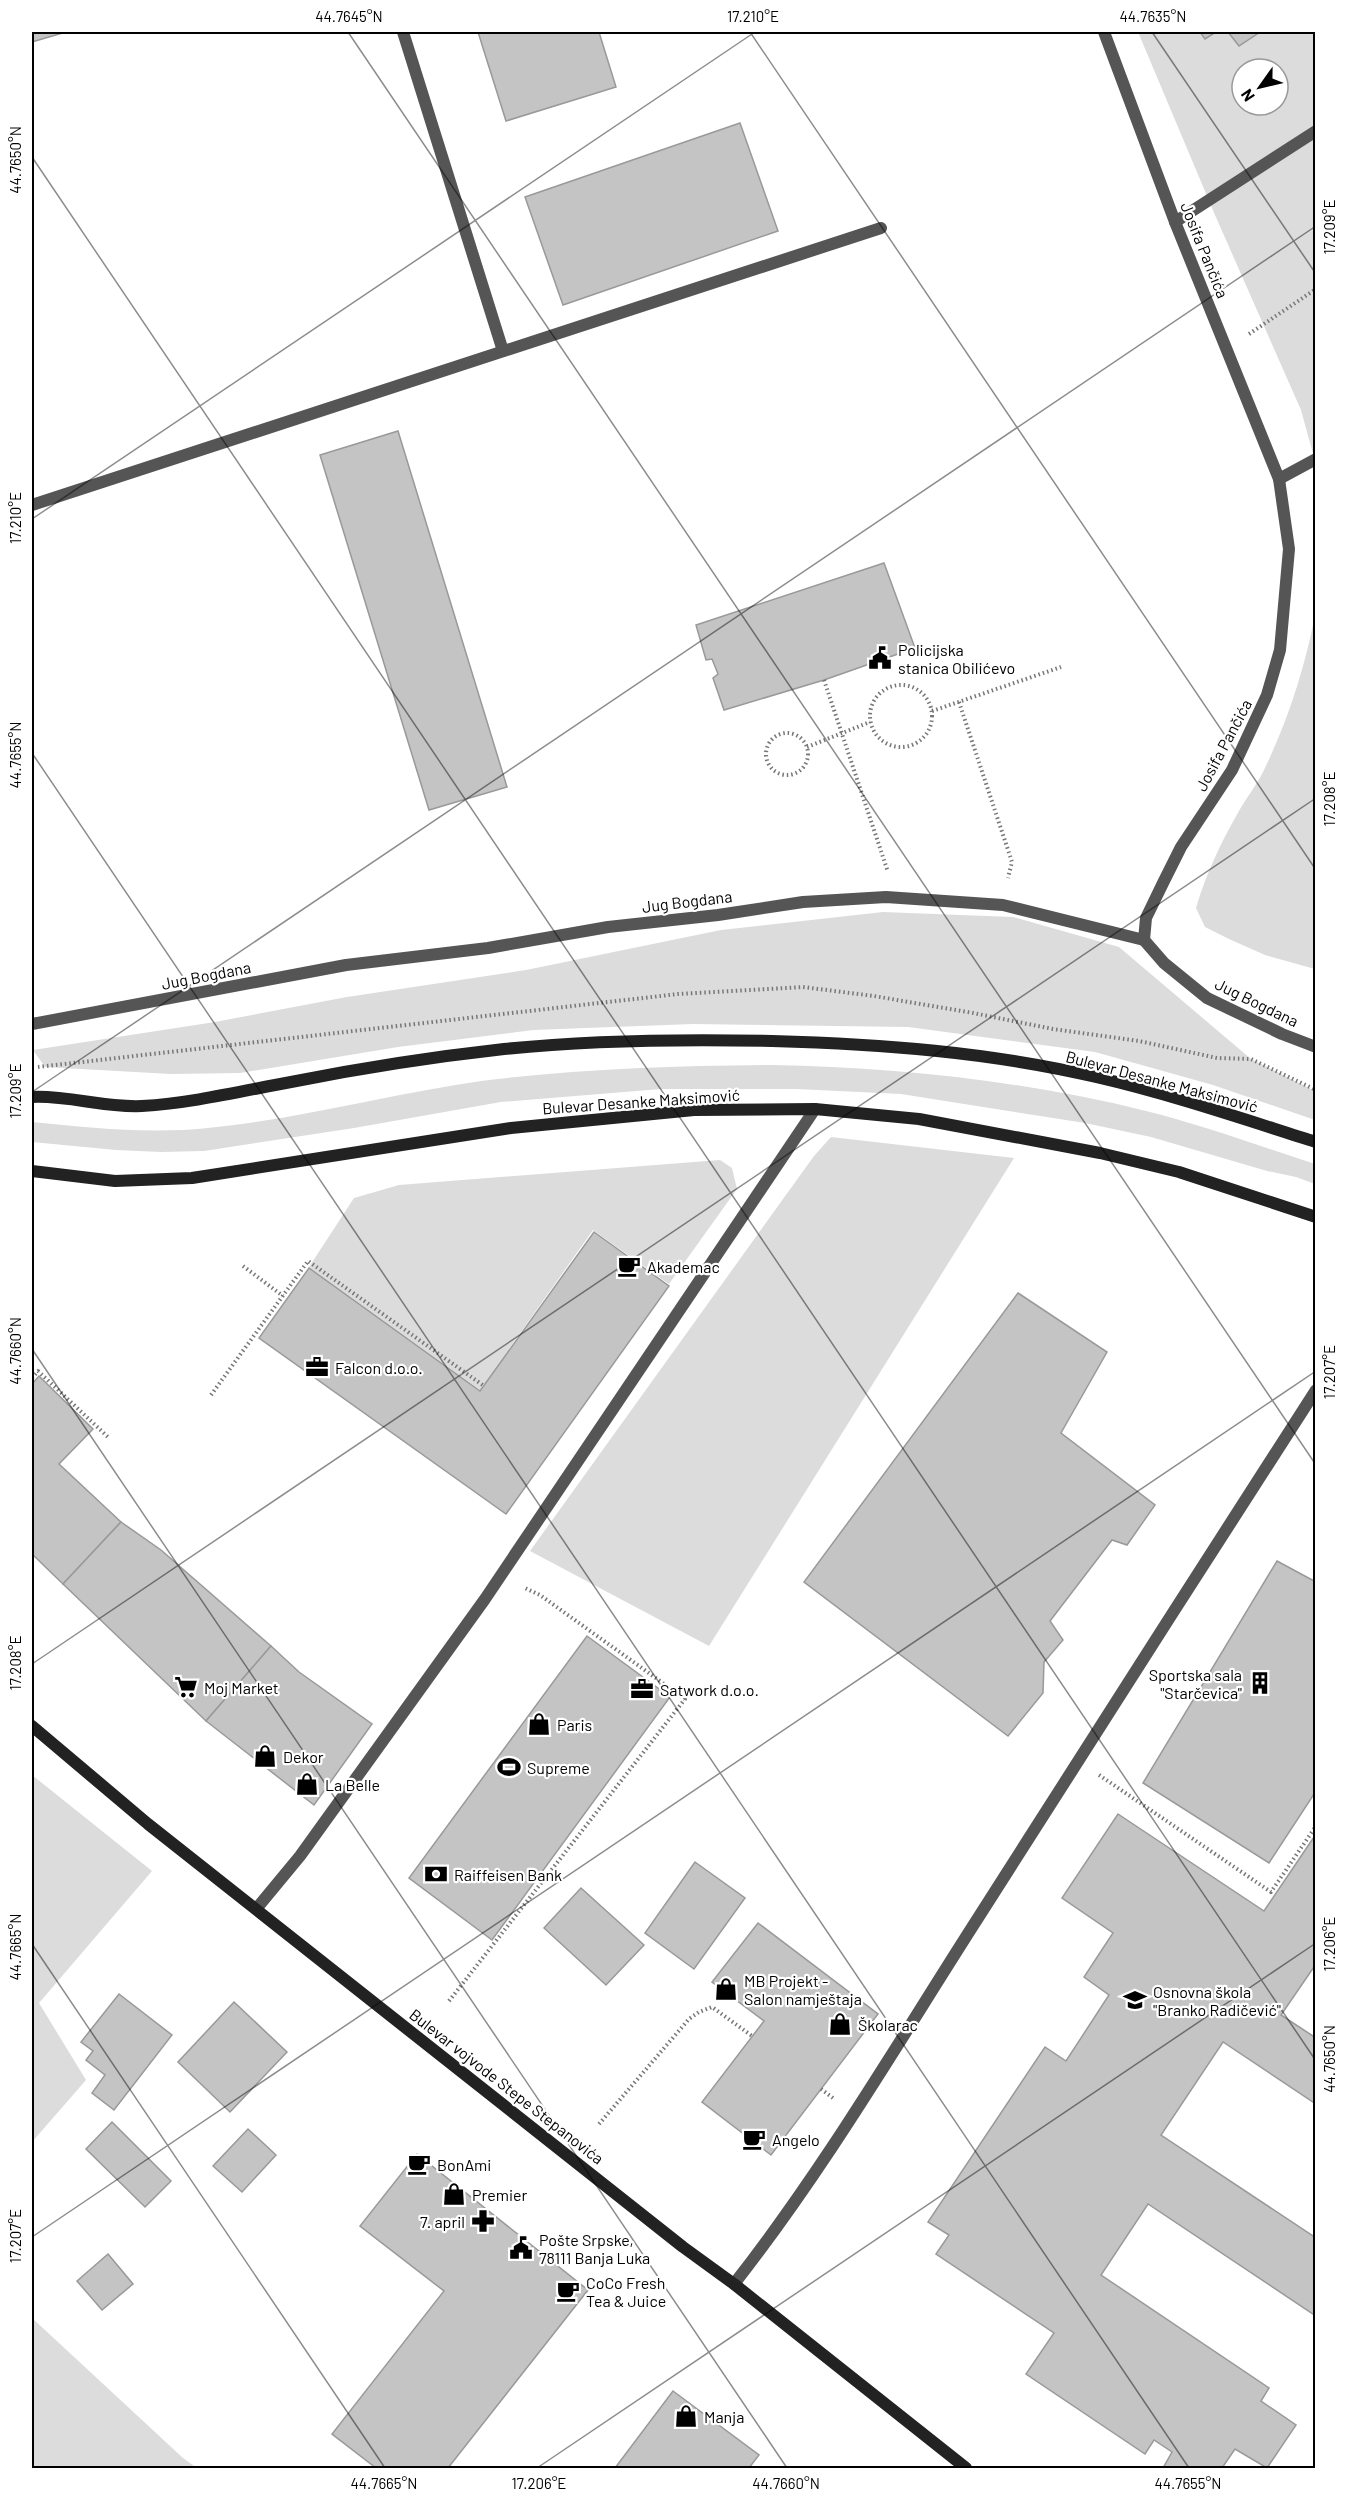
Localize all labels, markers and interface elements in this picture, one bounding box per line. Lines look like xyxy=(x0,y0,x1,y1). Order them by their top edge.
text: 44.7645°N xyxy=(315,7,383,25)
text: 17.210°E xyxy=(727,7,779,25)
text: 44.7635°N xyxy=(1120,7,1186,25)
north arrow xyxy=(1230,57,1290,117)
text: N xyxy=(1236,86,1258,105)
text: 44.7650°N xyxy=(6,126,24,194)
street label: Josifa Pančića xyxy=(1177,199,1233,301)
text: 17.209°E xyxy=(1320,200,1338,254)
text: 17.210°E xyxy=(6,492,24,544)
place label: Policijska stanica Obilićevo xyxy=(898,640,1015,677)
public building icon: Policijska stanica Obilićevo xyxy=(867,645,893,671)
street label: Josifa Pančića xyxy=(1191,696,1255,794)
text: 44.7655°N xyxy=(6,722,24,788)
text: 17.208°E xyxy=(1320,772,1338,826)
street label: Jug Bogdana xyxy=(641,886,733,916)
street label: Jug Bogdana xyxy=(160,957,252,993)
street label: Jug Bogdana xyxy=(1212,974,1302,1030)
street label: Bulevar Desanke Maksimović xyxy=(1064,1046,1260,1116)
text: 17.209°E xyxy=(6,1064,24,1118)
street label: Bulevar Desanke Maksimović xyxy=(542,1085,740,1117)
cafe icon: Akademac xyxy=(616,1253,642,1279)
place label: Akademac xyxy=(647,1257,720,1276)
text: 44.7660°N xyxy=(6,1317,24,1385)
text: 17.207°E xyxy=(1320,1345,1338,1399)
office icon: Falcon d.o.o. xyxy=(304,1354,330,1380)
place label: Falcon d.o.o. xyxy=(335,1358,423,1377)
text: 17.208°E xyxy=(6,1636,24,1690)
place label: Sportska sala "Starčevica" xyxy=(1149,1665,1242,1702)
building icon: Sportska sala "Starčevica" xyxy=(1247,1670,1273,1696)
supermarket icon: Moj Market xyxy=(173,1674,199,1700)
office icon: Satwork d.o.o. xyxy=(629,1676,655,1702)
place label: Moj Market xyxy=(204,1678,279,1697)
place label: Satwork d.o.o. xyxy=(660,1680,759,1699)
shop icon: Paris xyxy=(526,1711,552,1737)
place label: Paris xyxy=(557,1715,592,1734)
shop icon: Dekor xyxy=(252,1743,278,1769)
place label: Dekor xyxy=(283,1747,324,1766)
sports icon: Supreme xyxy=(496,1754,522,1780)
place label: Supreme xyxy=(527,1758,590,1777)
shop icon: La Belle xyxy=(294,1771,320,1797)
place label: La Belle xyxy=(325,1775,380,1794)
bank icon: Raiffeisen Bank xyxy=(423,1861,449,1887)
place label: Raiffeisen Bank xyxy=(454,1865,562,1884)
text: 44.7665°N xyxy=(6,1914,24,1980)
text: 17.206°E xyxy=(1320,1917,1338,1971)
place label: MB Projekt - Salon namještaja xyxy=(744,1971,862,2008)
shop icon: MB Projekt - Salon namještaja xyxy=(713,1976,739,2002)
place label: Osnovna škola "Branko Radičević" xyxy=(1153,1982,1281,2019)
school or university icon: Osnovna škola "Branko Radičević" xyxy=(1122,1987,1148,2013)
street label: Bulevar vojvode Stepe Stepanovića xyxy=(406,2004,608,2168)
shop icon: Školarac xyxy=(827,2011,853,2037)
place label: Školarac xyxy=(858,2015,918,2034)
text: 44.7650°N xyxy=(1320,2025,1338,2093)
cafe icon: Angelo xyxy=(741,2126,767,2152)
place label: Angelo xyxy=(772,2130,820,2149)
cafe icon: BonAmi xyxy=(406,2151,432,2177)
place label: BonAmi xyxy=(437,2155,491,2174)
shop icon: Premier xyxy=(441,2181,467,2207)
place label: Premier xyxy=(472,2185,528,2204)
pharmacy icon: 7. april xyxy=(470,2208,496,2234)
text: 17.207°E xyxy=(6,2209,24,2263)
place label: 7. april xyxy=(420,2212,465,2231)
place label: Pošte Srpske, 78111 Banja Luka xyxy=(539,2230,650,2267)
public building icon: Pošte Srpske, 78111 Banja Luka xyxy=(508,2235,534,2261)
place label: CoCo Fresh Tea & Juice xyxy=(586,2273,666,2310)
cafe icon: CoCo Fresh Tea & Juice xyxy=(555,2278,581,2304)
shop icon: Manja xyxy=(673,2403,699,2429)
place label: Manja xyxy=(704,2407,744,2426)
text: 44.7665°N xyxy=(351,2474,417,2492)
text: 17.206°E xyxy=(512,2474,566,2492)
text: 44.7660°N xyxy=(752,2474,820,2492)
text: 44.7655°N xyxy=(1155,2474,1221,2492)

